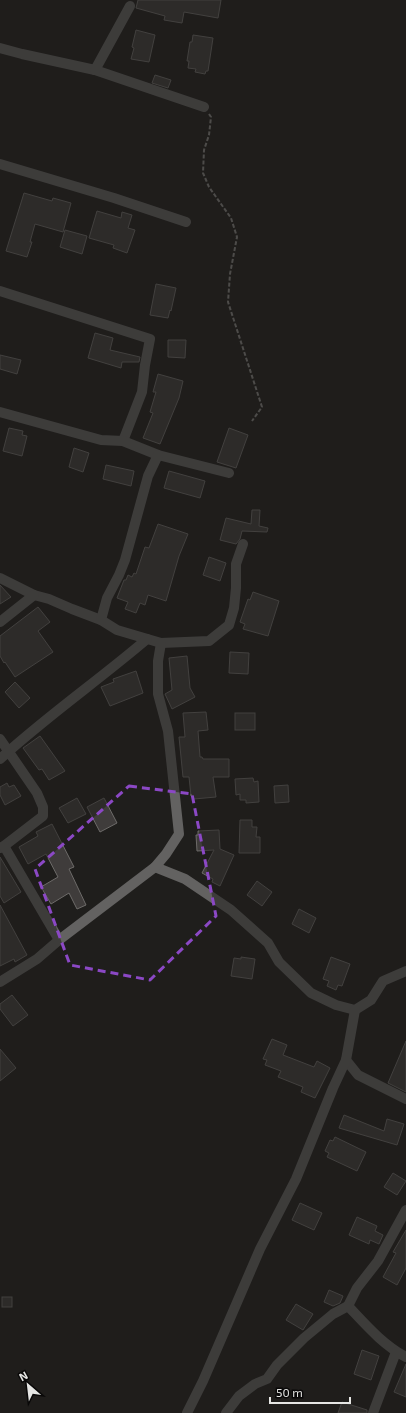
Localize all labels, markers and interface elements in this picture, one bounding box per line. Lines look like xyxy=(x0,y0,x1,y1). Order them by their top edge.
north arrow xyxy=(8,1365,48,1405)
text: N xyxy=(17,1368,30,1383)
scale bar xyxy=(270,1379,350,1405)
text: 50 m xyxy=(276,1385,303,1399)

